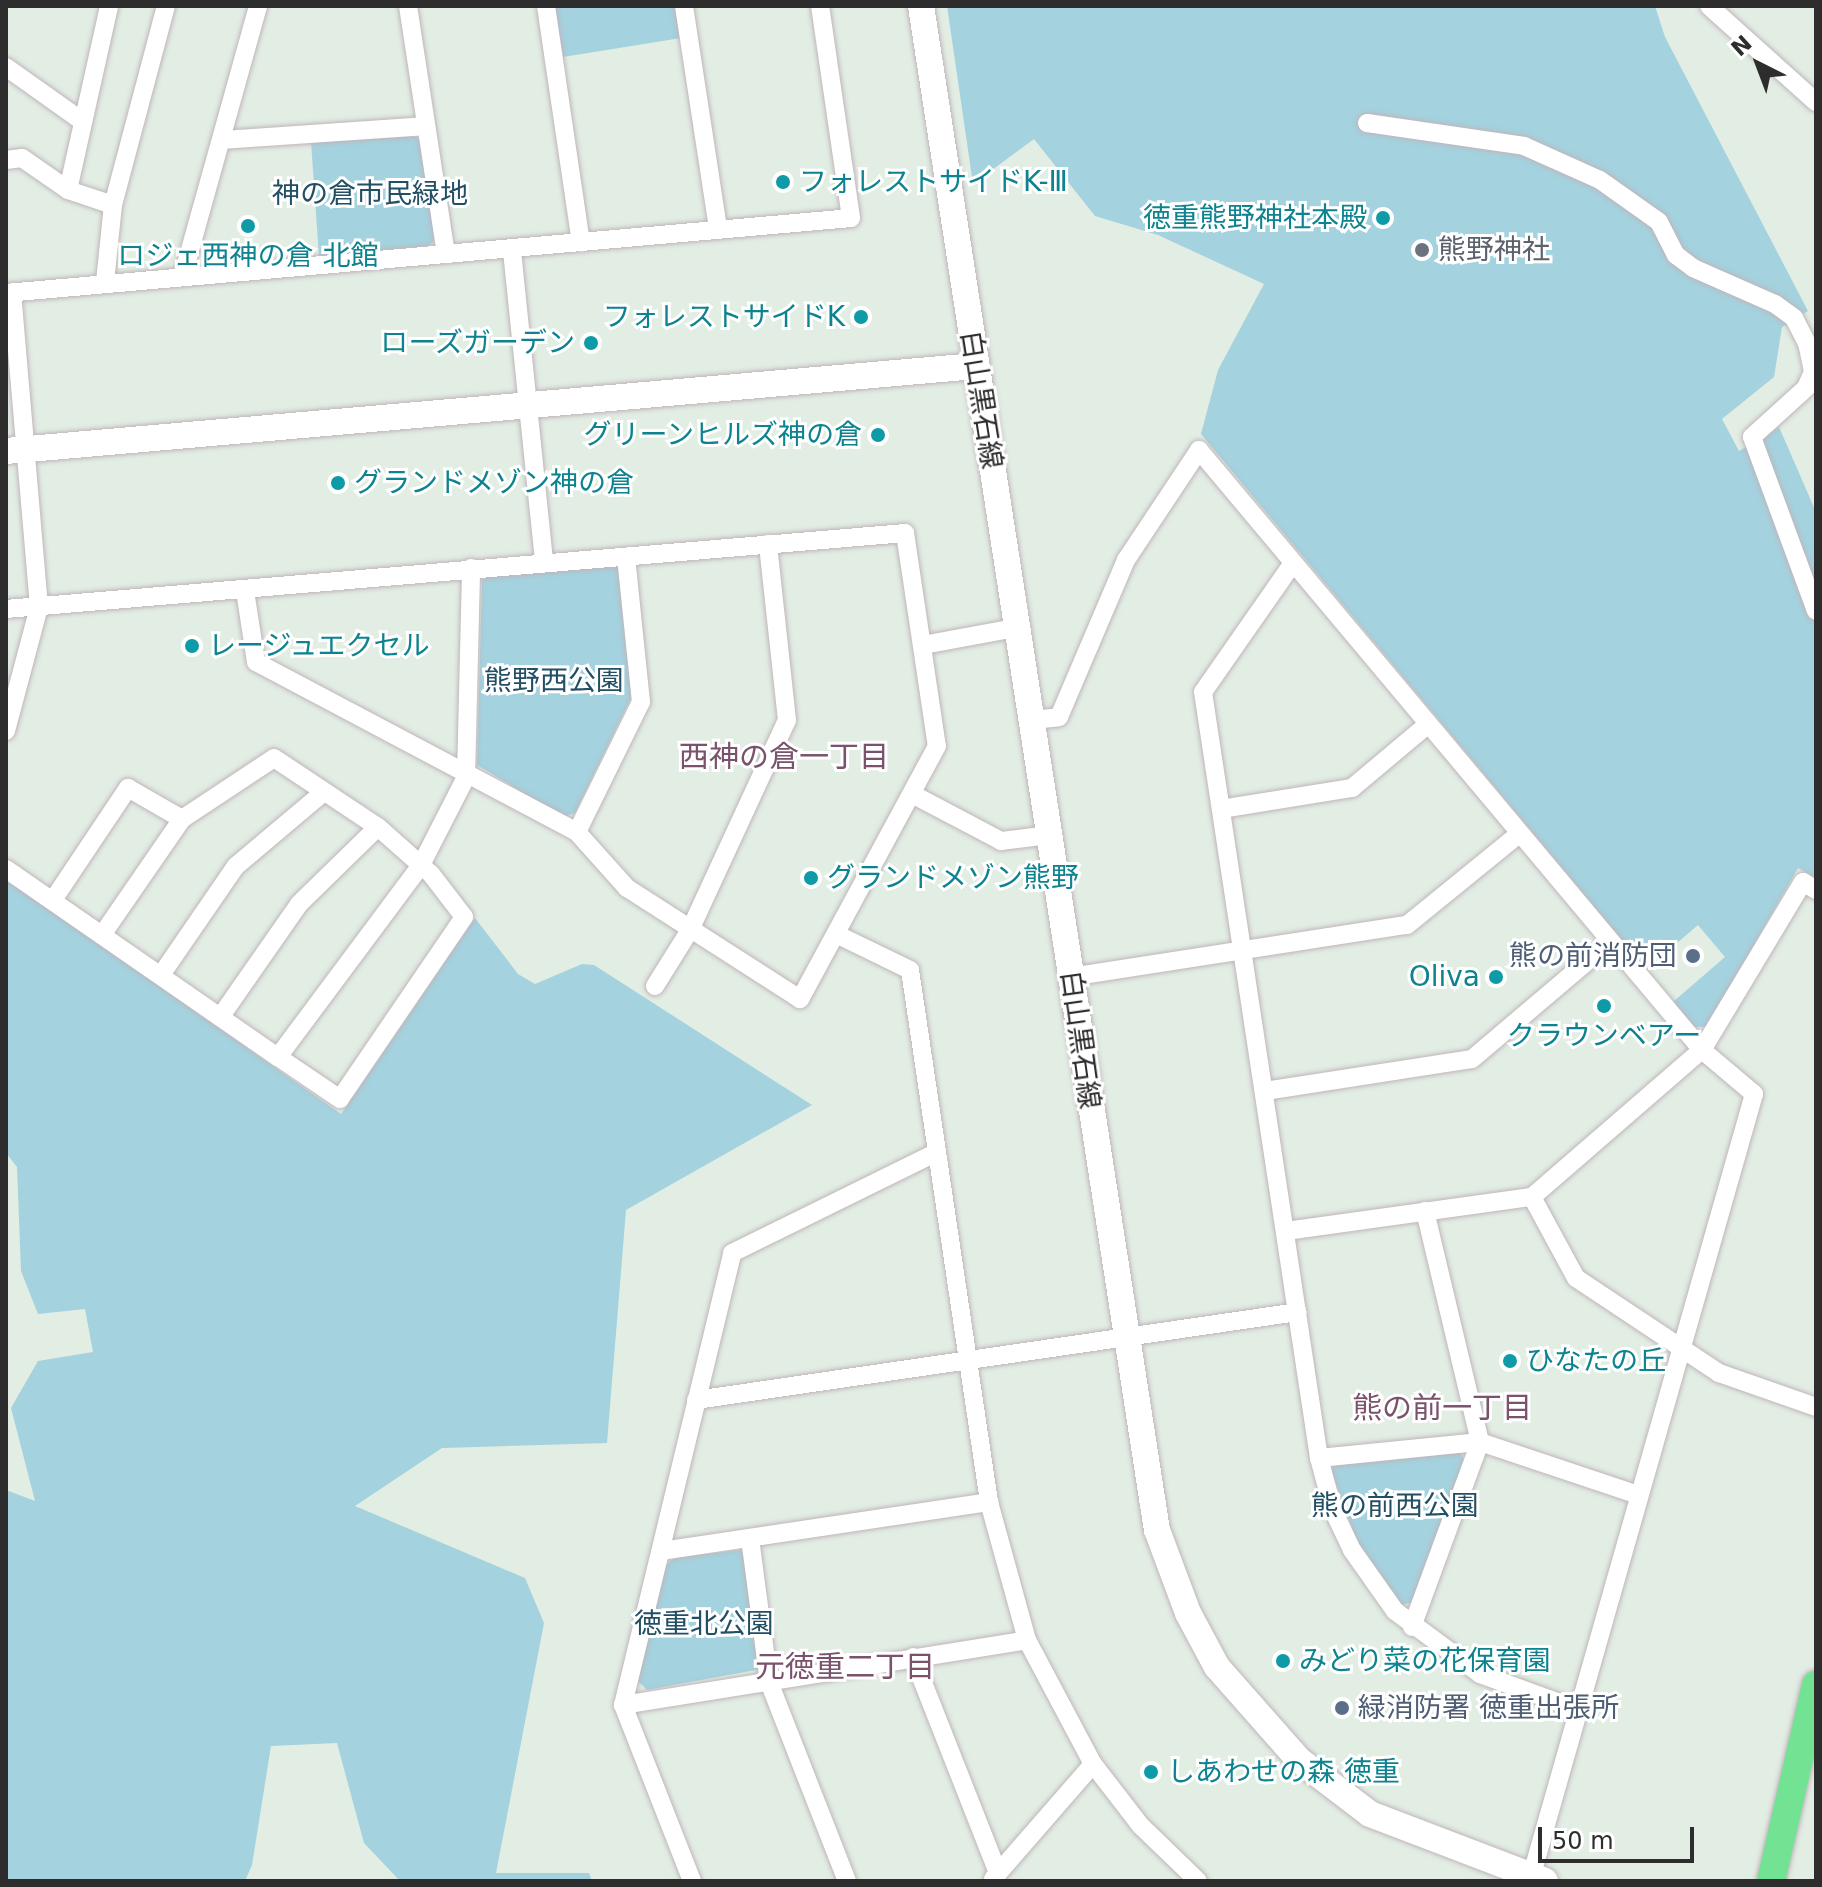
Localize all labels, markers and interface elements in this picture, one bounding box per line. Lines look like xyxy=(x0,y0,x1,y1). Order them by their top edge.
north arrow xyxy=(1718,24,1798,104)
text: N xyxy=(1726,30,1757,61)
place label: フォレストサイドK-Ⅲ xyxy=(799,165,1068,199)
marker: フォレストサイドK-Ⅲ xyxy=(774,173,792,191)
park label: 神の倉市民緑地 xyxy=(272,177,468,211)
place label: 徳重熊野神社本殿 xyxy=(1143,201,1367,235)
marker: 徳重熊野神社本殿 xyxy=(1374,209,1392,227)
marker: ロジェ西神の倉 北館 xyxy=(239,217,257,235)
place label: 熊野神社 xyxy=(1438,233,1550,267)
place label: ロジェ西神の倉 北館 xyxy=(118,239,378,273)
marker: 熊野神社 xyxy=(1413,241,1431,259)
place label: フォレストサイドK xyxy=(603,300,845,334)
marker: フォレストサイドK xyxy=(852,308,870,326)
place label: ローズガーデン xyxy=(379,326,575,360)
street label: 白山黒石線 xyxy=(953,328,1009,472)
marker: ローズガーデン xyxy=(582,334,600,352)
place label: グリーンヒルズ神の倉 xyxy=(582,418,862,452)
marker: グリーンヒルズ神の倉 xyxy=(869,426,887,444)
place label: グランドメゾン神の倉 xyxy=(354,466,634,500)
marker: グランドメゾン神の倉 xyxy=(329,474,347,492)
place label: レージュエクセル xyxy=(208,629,432,663)
marker: レージュエクセル xyxy=(183,637,201,655)
park label: 熊野西公園 xyxy=(484,664,624,698)
district label: 西神の倉一丁目 xyxy=(679,739,889,775)
place label: グランドメゾン熊野 xyxy=(827,861,1079,895)
marker: グランドメゾン熊野 xyxy=(802,869,820,887)
place label: 熊の前消防団 xyxy=(1509,939,1677,973)
marker: 熊の前消防団 xyxy=(1684,947,1702,965)
place label: Oliva xyxy=(1409,960,1480,994)
street label: 白山黒石線 xyxy=(1054,968,1106,1112)
marker: Oliva xyxy=(1487,968,1505,986)
marker: クラウンベアー xyxy=(1595,997,1613,1015)
place label: クラウンベアー xyxy=(1507,1019,1701,1053)
place label: ひなたの丘 xyxy=(1526,1344,1666,1378)
marker: ひなたの丘 xyxy=(1501,1352,1519,1370)
district label: 熊の前一丁目 xyxy=(1352,1390,1532,1426)
park label: 熊の前西公園 xyxy=(1311,1489,1479,1523)
park label: 徳重北公園 xyxy=(634,1607,774,1641)
place label: みどり菜の花保育園 xyxy=(1299,1644,1551,1678)
district label: 元徳重二丁目 xyxy=(755,1649,935,1685)
marker: みどり菜の花保育園 xyxy=(1274,1652,1292,1670)
place label: 緑消防署 徳重出張所 xyxy=(1358,1691,1619,1725)
marker: 緑消防署 徳重出張所 xyxy=(1333,1699,1351,1717)
place label: しあわせの森 徳重 xyxy=(1167,1755,1400,1789)
marker: しあわせの森 徳重 xyxy=(1142,1763,1160,1781)
scale bar xyxy=(1542,1811,1698,1861)
text: 50 m xyxy=(1552,1827,1614,1855)

